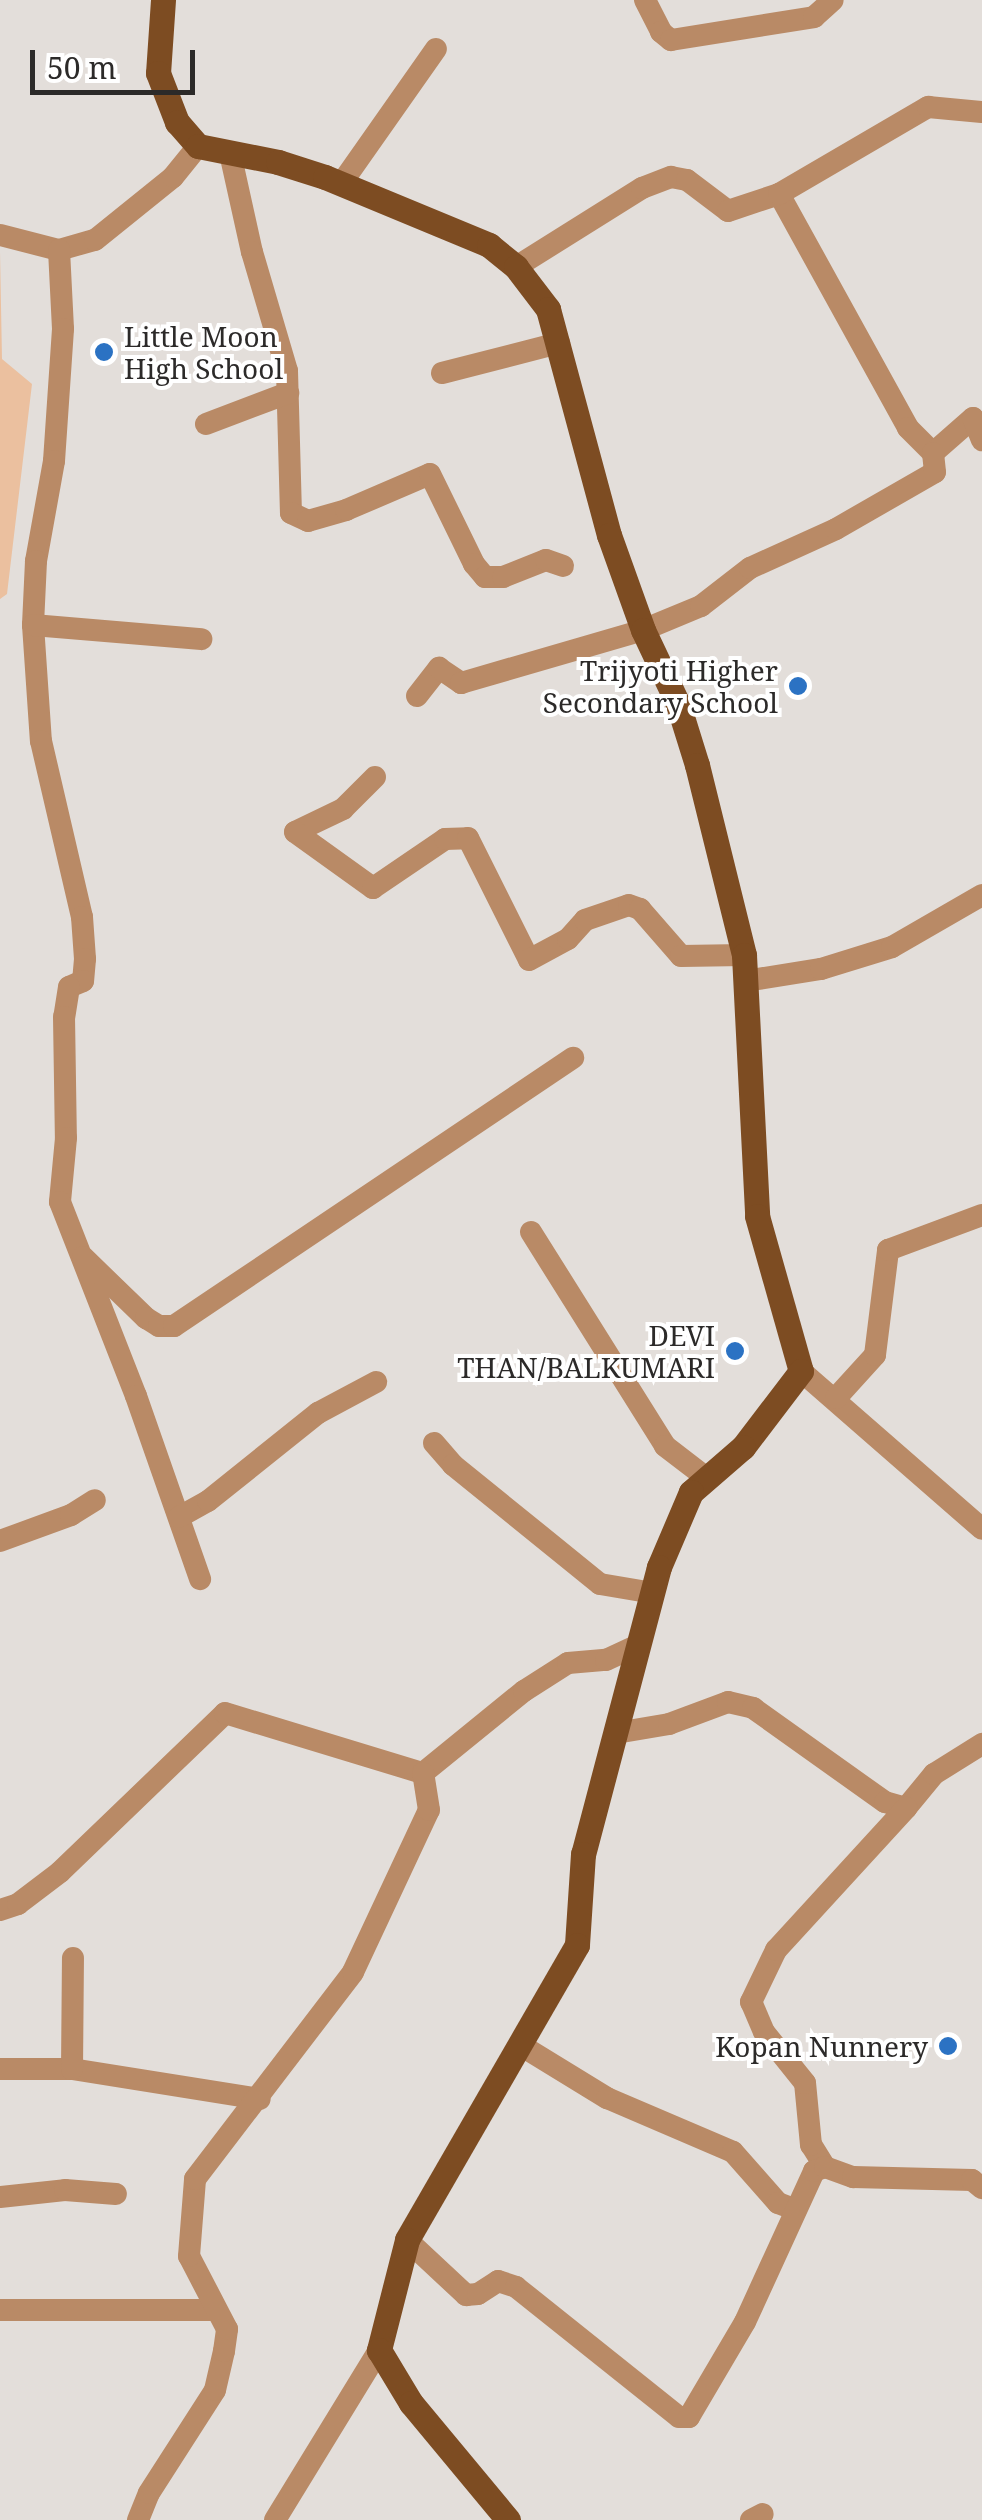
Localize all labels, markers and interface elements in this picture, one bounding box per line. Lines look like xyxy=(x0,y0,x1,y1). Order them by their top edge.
scale bar xyxy=(35,30,200,92)
text: 50 m xyxy=(47,47,117,88)
place label: Little Moon High School xyxy=(124,319,283,385)
marker: Little Moon High School xyxy=(93,341,115,363)
place label: Trijyoti Higher Secondary School xyxy=(543,653,778,719)
marker: Trijyoti Higher Secondary School xyxy=(787,675,809,697)
place label: DEVI THAN/BALKUMARI xyxy=(457,1318,715,1384)
marker: DEVI THAN/BALKUMARI xyxy=(724,1340,746,1362)
place label: Kopan Nunnery xyxy=(715,2029,928,2063)
marker: Kopan Nunnery xyxy=(937,2035,959,2057)

